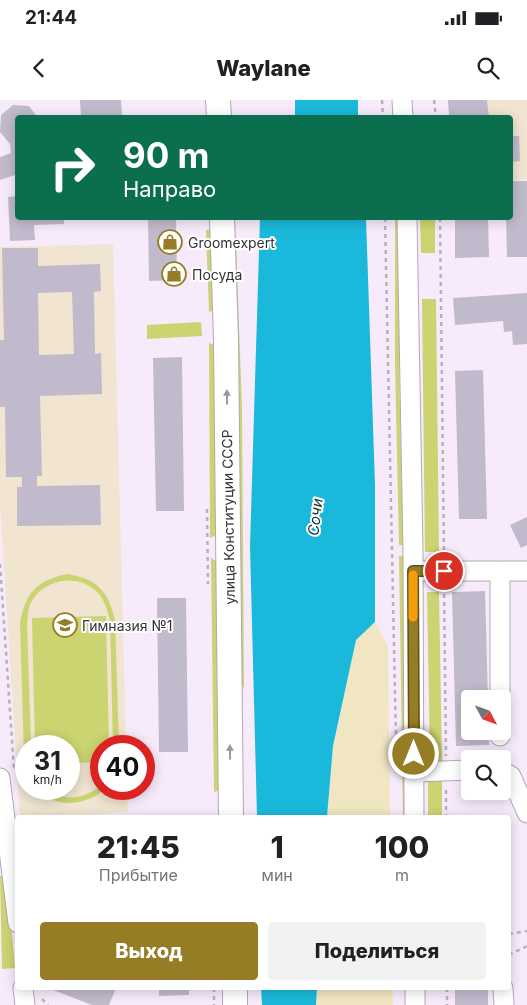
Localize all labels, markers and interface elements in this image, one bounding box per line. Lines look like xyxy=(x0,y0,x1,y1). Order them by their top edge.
text: 21:44 xyxy=(25,6,77,29)
icon: back xyxy=(25,54,53,82)
icon: search xyxy=(474,54,502,82)
text: Waylane xyxy=(216,55,311,81)
text: 90 m xyxy=(123,134,210,176)
icon: right xyxy=(40,135,105,200)
text: Направо xyxy=(123,176,216,202)
shop icon: Groomexpert xyxy=(157,229,183,255)
place label: Groomexpert xyxy=(188,234,275,251)
shop icon: Посуда xyxy=(161,261,187,287)
place label: Посуда xyxy=(192,266,242,283)
one-way arrow xyxy=(223,388,231,404)
street label: улица Конституции СССР xyxy=(218,429,238,605)
water label: Сочи xyxy=(303,497,327,537)
pin xyxy=(423,550,465,592)
icon: arrive xyxy=(430,557,458,585)
school or university icon: Гимназия №1 xyxy=(52,612,78,638)
place label: Гимназия №1 xyxy=(82,617,172,634)
north arrow xyxy=(461,690,511,740)
map controls xyxy=(461,690,511,800)
position arrow xyxy=(387,727,439,779)
speed limit sign: 40 xyxy=(90,735,155,800)
one-way arrow xyxy=(226,743,234,759)
text: 31 xyxy=(34,746,61,776)
button: search xyxy=(461,750,511,800)
text: km/h xyxy=(33,772,62,787)
text: 21:45 xyxy=(97,829,180,865)
text: 1 xyxy=(271,829,284,865)
text: 100 xyxy=(375,829,429,865)
text: Прибытие xyxy=(99,865,178,885)
text: мин xyxy=(262,865,293,885)
text: m xyxy=(395,865,409,885)
button: Выход xyxy=(40,922,258,980)
button: Поделиться xyxy=(268,922,486,980)

